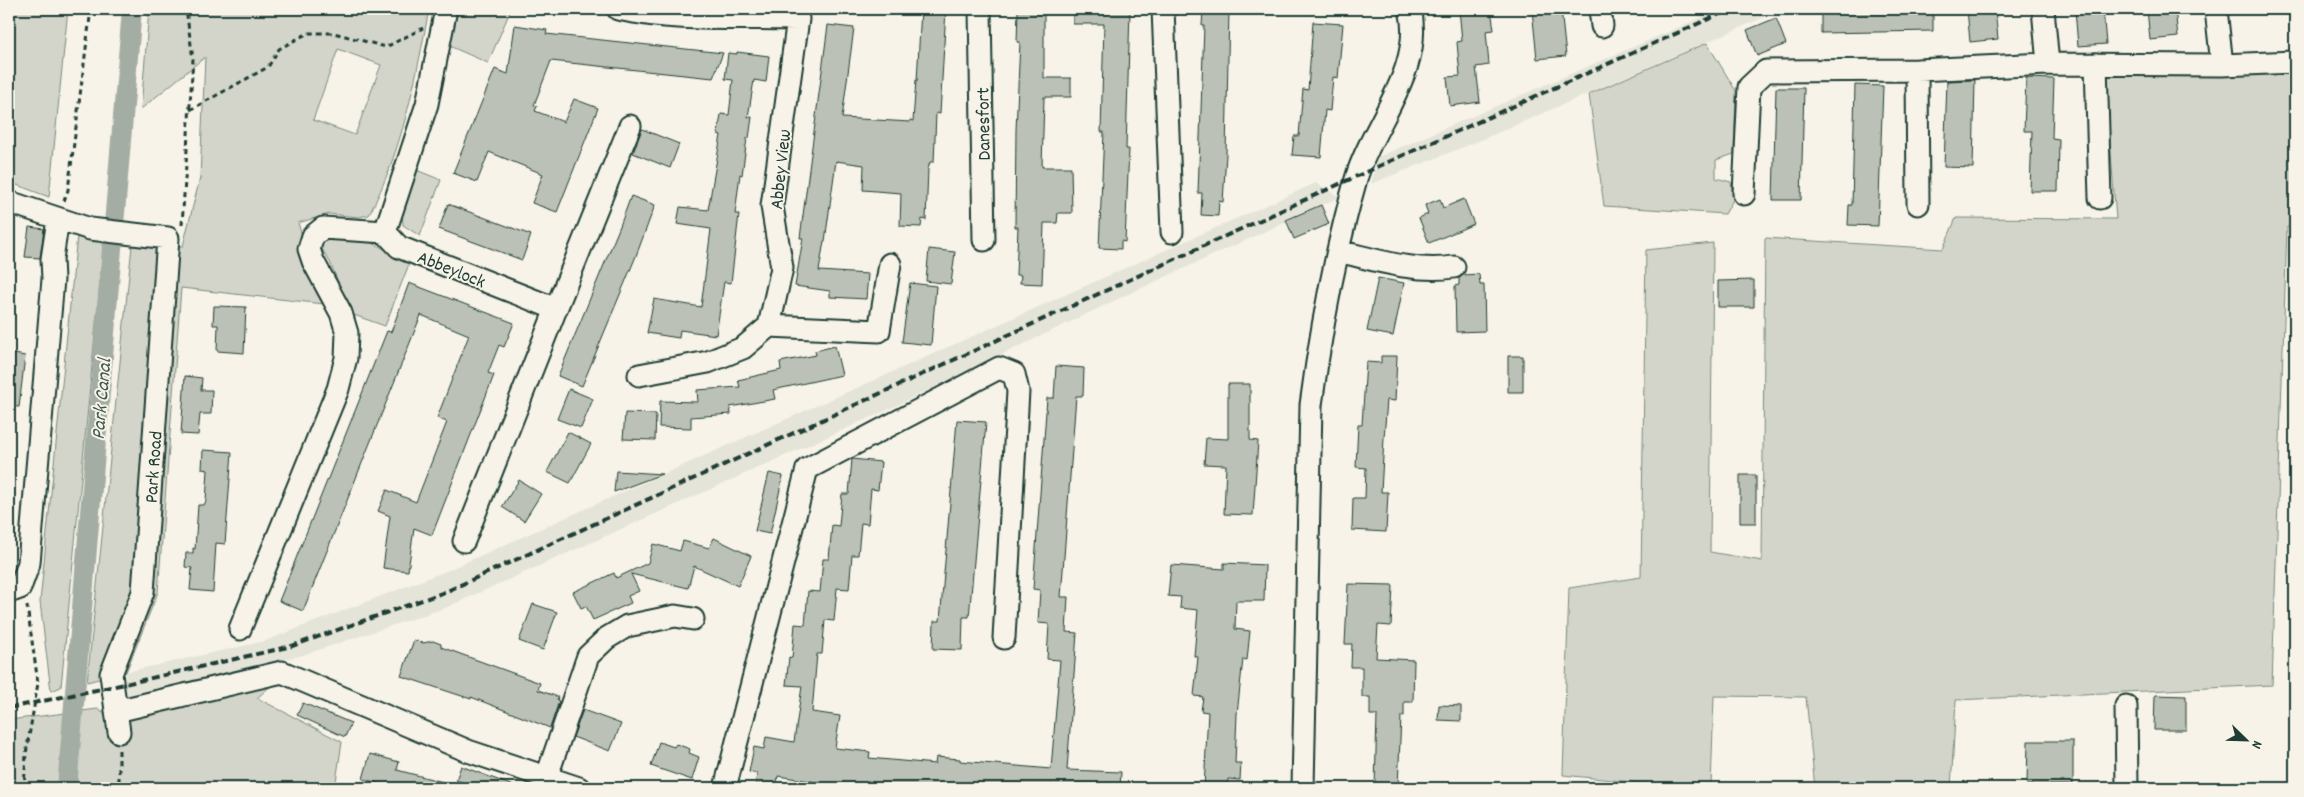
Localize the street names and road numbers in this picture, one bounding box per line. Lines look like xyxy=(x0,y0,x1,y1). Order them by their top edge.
street label: Danesfort xyxy=(971,87,1000,161)
street label: Abbey View xyxy=(765,128,800,211)
street label: Abbeylock xyxy=(413,245,489,297)
street label: Park Road xyxy=(140,430,171,504)

